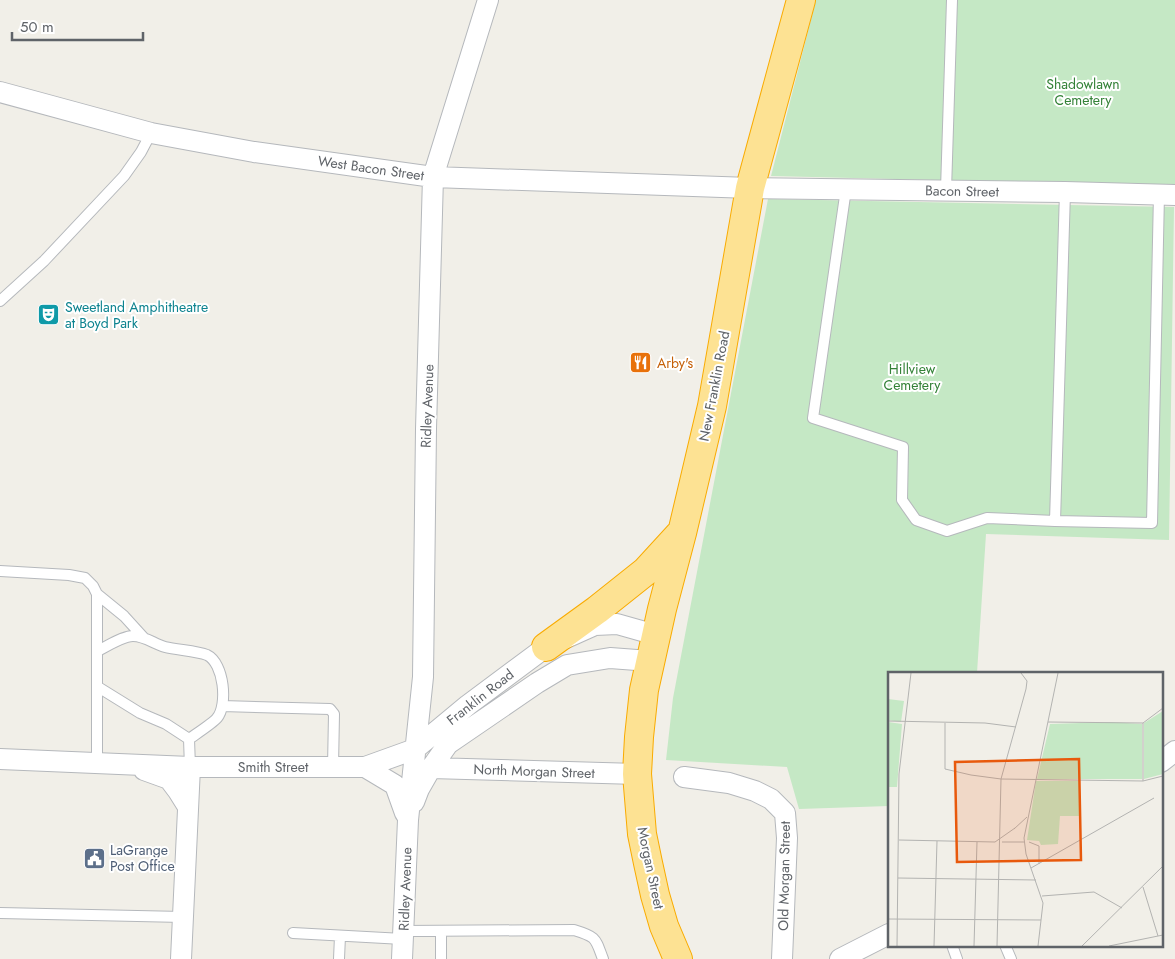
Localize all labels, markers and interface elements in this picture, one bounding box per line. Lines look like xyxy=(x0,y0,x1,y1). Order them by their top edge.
scale bar xyxy=(12,10,144,42)
text: 50 m xyxy=(20,16,54,38)
park label: Shadowlawn Cemetery xyxy=(1046,74,1120,110)
street label: West Bacon Street xyxy=(317,151,426,185)
street label: Bacon Street xyxy=(925,180,1000,202)
place label: Sweetland Amphitheatre at Boyd Park xyxy=(65,297,208,333)
theatre icon: Sweetland Amphitheatre at Boyd Park xyxy=(37,303,61,327)
street label: New Franklin Road xyxy=(694,329,734,443)
restaurant icon: Arby's xyxy=(629,351,653,375)
place label: Arby's xyxy=(657,353,694,373)
park label: Hillview Cemetery xyxy=(884,359,941,395)
street label: Ridley Avenue xyxy=(416,364,438,448)
street label: Franklin Road xyxy=(442,664,518,730)
inset map xyxy=(888,672,1162,946)
street label: Smith Street xyxy=(238,757,309,777)
street label: North Morgan Street xyxy=(473,759,596,783)
street label: Old Morgan Street xyxy=(773,820,795,931)
street label: Morgan Street xyxy=(633,825,670,911)
place label: LaGrange Post Office xyxy=(110,840,175,876)
public building icon: LaGrange Post Office xyxy=(82,846,106,870)
street label: Ridley Avenue xyxy=(394,847,416,931)

